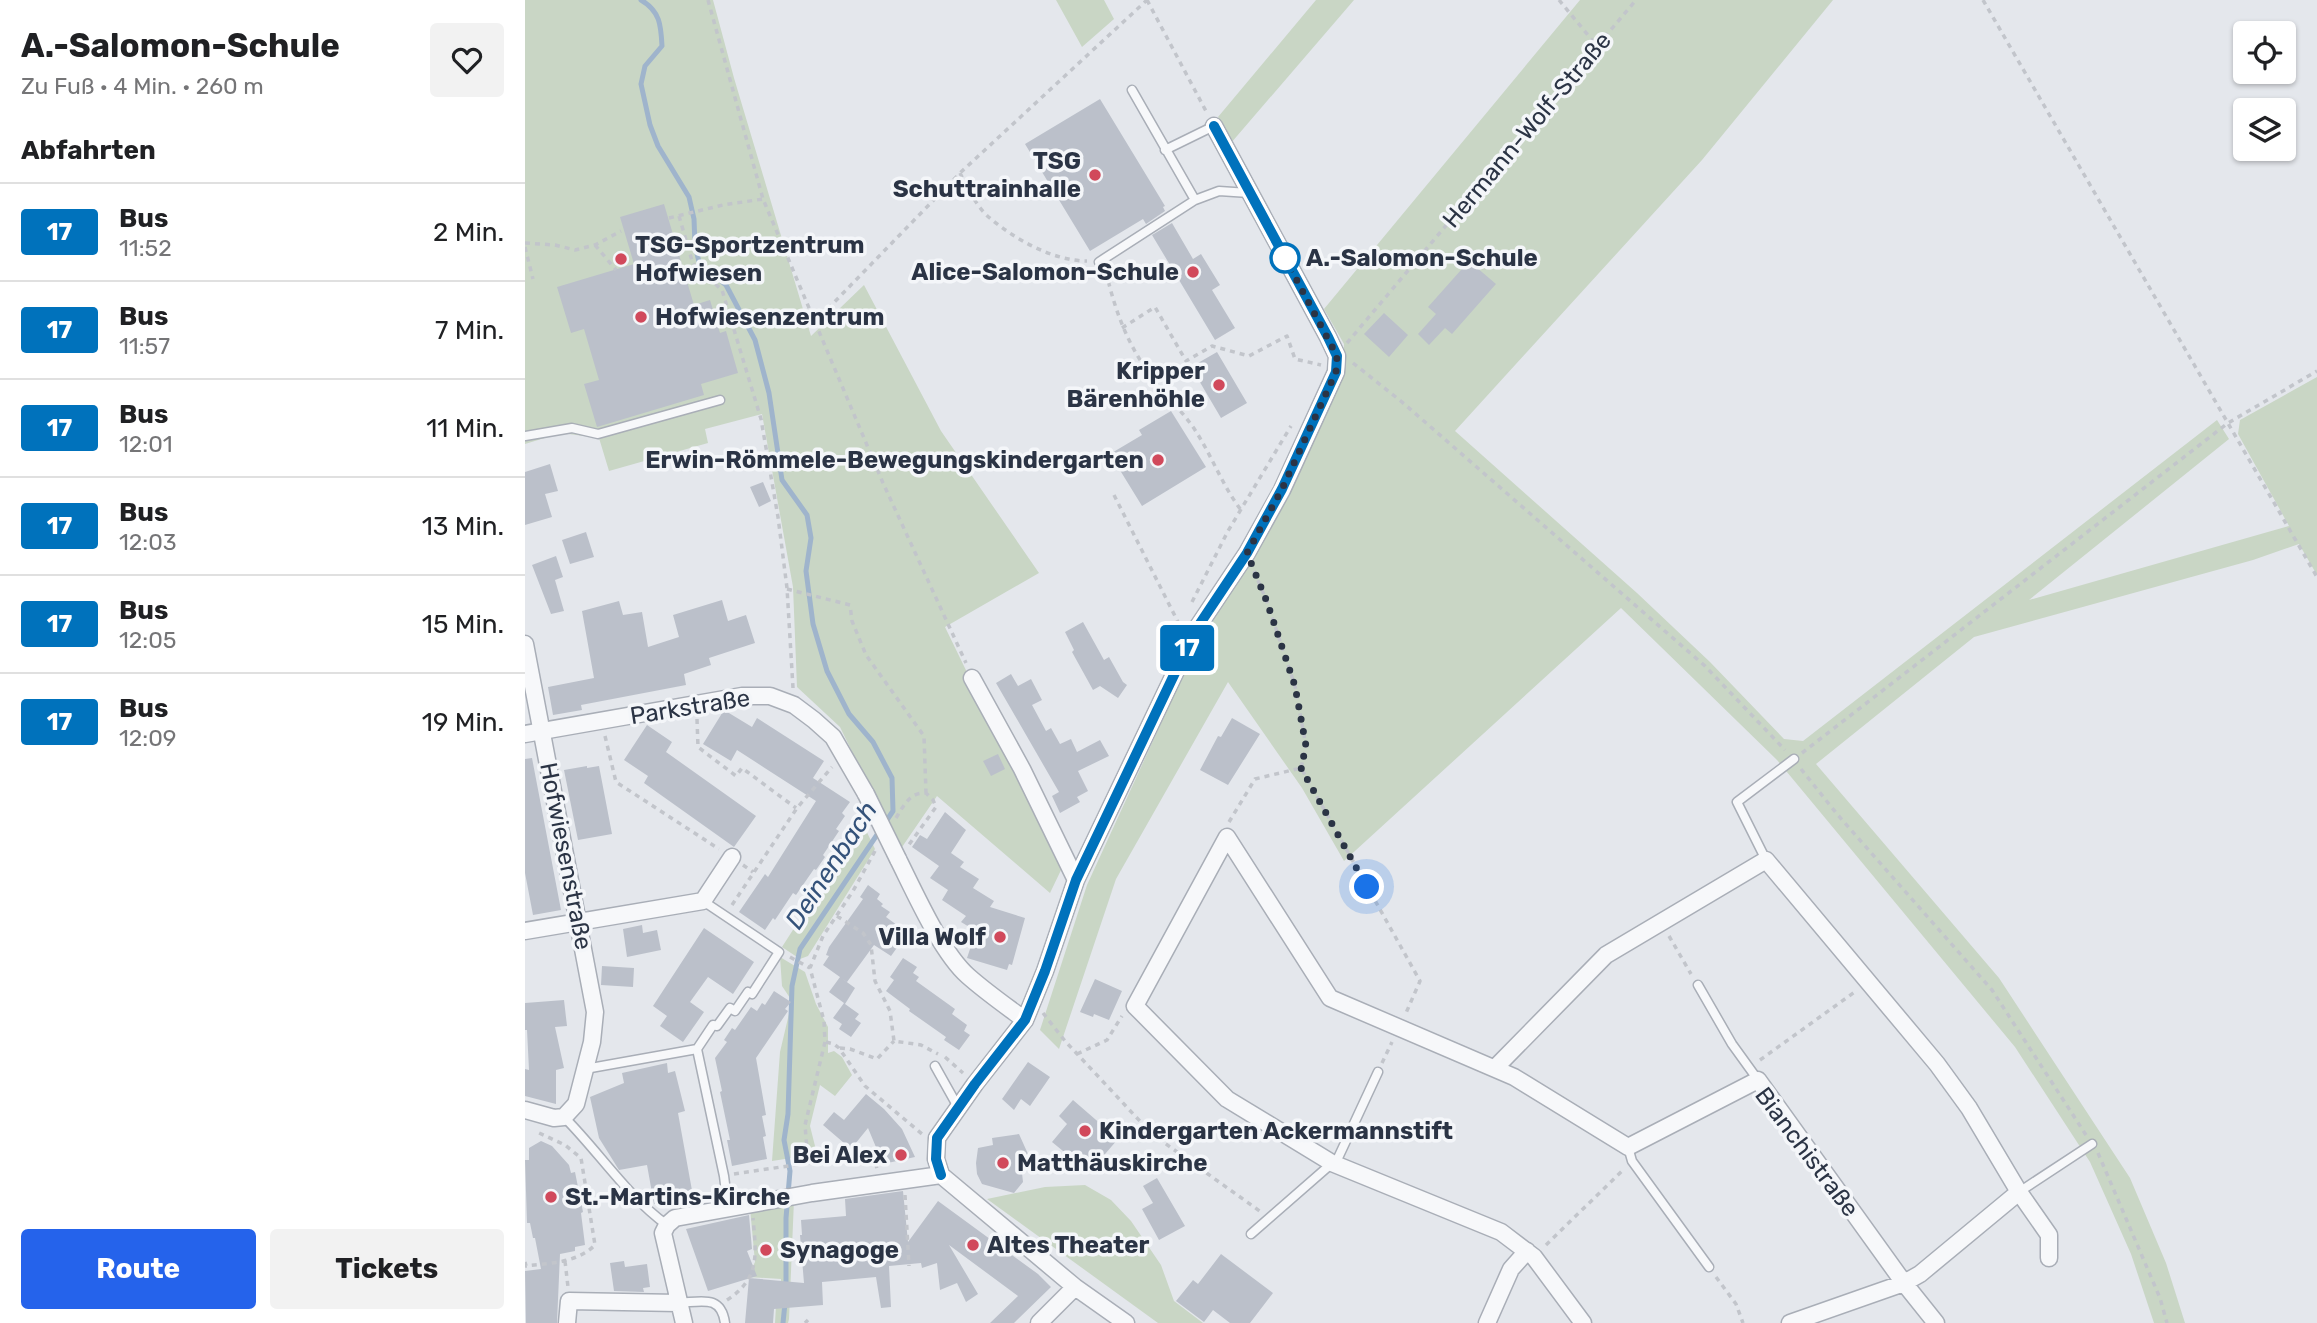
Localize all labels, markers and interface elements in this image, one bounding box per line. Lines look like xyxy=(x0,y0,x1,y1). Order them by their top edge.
map controls xyxy=(2233,21,2296,161)
button: locate xyxy=(2233,21,2296,84)
button: heart xyxy=(430,23,504,97)
text: A.-Salomon-Schule xyxy=(21,26,340,65)
street label: Hermann-Wolf-Straße xyxy=(1437,27,1617,233)
text: Zu Fuß · 4 Min. · 260 m xyxy=(21,72,264,100)
button: layers xyxy=(2233,98,2296,161)
text: Abfahrten xyxy=(21,135,156,166)
place label: TSG Schuttrainhalle xyxy=(893,147,1081,203)
marker: TSG Schuttrainhalle xyxy=(1087,167,1103,183)
text: Bus xyxy=(119,203,168,234)
text: 2 Min. xyxy=(433,217,504,248)
text: 17 xyxy=(47,218,72,246)
place label: TSG-Sportzentrum Hofwiesen xyxy=(635,231,865,287)
text: 11:52 xyxy=(119,234,172,262)
marker: A.-Salomon-Schule xyxy=(1270,243,1300,273)
place label: A.-Salomon-Schule xyxy=(1306,244,1538,272)
marker: TSG-Sportzentrum Hofwiesen xyxy=(613,251,629,267)
place label: Alice-Salomon-Schule xyxy=(911,258,1179,286)
marker: Alice-Salomon-Schule xyxy=(1185,264,1201,280)
text: Bus xyxy=(119,301,168,332)
place label: Hofwiesenzentrum xyxy=(655,303,884,331)
marker: Hofwiesenzentrum xyxy=(633,309,649,325)
text: 7 Min. xyxy=(435,315,504,346)
text: 17 xyxy=(47,316,72,344)
text: 11:57 xyxy=(119,332,170,360)
place label: Kripper Bärenhöhle xyxy=(1066,357,1205,413)
marker: Kripper Bärenhöhle xyxy=(1211,377,1227,393)
text: Bus xyxy=(119,399,168,430)
text: 11 Min. xyxy=(426,413,504,444)
text: 17 xyxy=(47,414,72,442)
text: 12:01 xyxy=(119,430,173,458)
place label: Erwin-Römmele-Bewegungskindergarten xyxy=(645,446,1144,474)
marker: Erwin-Römmele-Bewegungskindergarten xyxy=(1150,452,1166,468)
text: Bus xyxy=(119,497,168,528)
text: 13 Min. xyxy=(422,511,504,542)
text: 17 xyxy=(47,512,72,540)
text: 12:03 xyxy=(119,528,177,556)
text: Bus xyxy=(119,595,168,626)
text: 15 Min. xyxy=(422,609,504,640)
text: 17 xyxy=(47,610,72,638)
line badge: 17 xyxy=(1155,625,1219,671)
text: 12:05 xyxy=(119,626,177,654)
text: 17 xyxy=(1174,634,1200,662)
street label: Parkstraße xyxy=(628,684,752,730)
text: Bus xyxy=(119,693,168,724)
text: 19 Min. xyxy=(422,707,504,738)
text: 17 xyxy=(47,708,72,736)
text: 12:09 xyxy=(119,724,176,752)
street label: Hofwiesenstraße xyxy=(534,760,598,952)
water label: Deinenbach xyxy=(779,796,884,935)
your location xyxy=(1349,869,1384,904)
place label: Villa Wolf xyxy=(878,923,986,951)
marker: Villa Wolf xyxy=(992,929,1008,945)
street label: Bianchistraße xyxy=(1749,1082,1865,1222)
place label: Kindergarten Ackermannstift xyxy=(1099,1117,1453,1145)
marker: Kindergarten Ackermannstift xyxy=(1077,1123,1093,1139)
place label: Bei Alex xyxy=(792,1141,887,1169)
marker: Bei Alex xyxy=(893,1147,909,1163)
place label: Matthäuskirche xyxy=(1017,1149,1207,1177)
marker: Matthäuskirche xyxy=(995,1155,1011,1171)
place label: St.-Martins-Kirche xyxy=(565,1183,790,1211)
marker: St.-Martins-Kirche xyxy=(543,1189,559,1205)
button: Route xyxy=(21,1229,256,1309)
button: Tickets xyxy=(270,1229,504,1309)
place label: Altes Theater xyxy=(987,1231,1149,1259)
place label: Synagoge xyxy=(780,1236,899,1264)
marker: Altes Theater xyxy=(965,1237,981,1253)
marker: Synagoge xyxy=(758,1242,774,1258)

